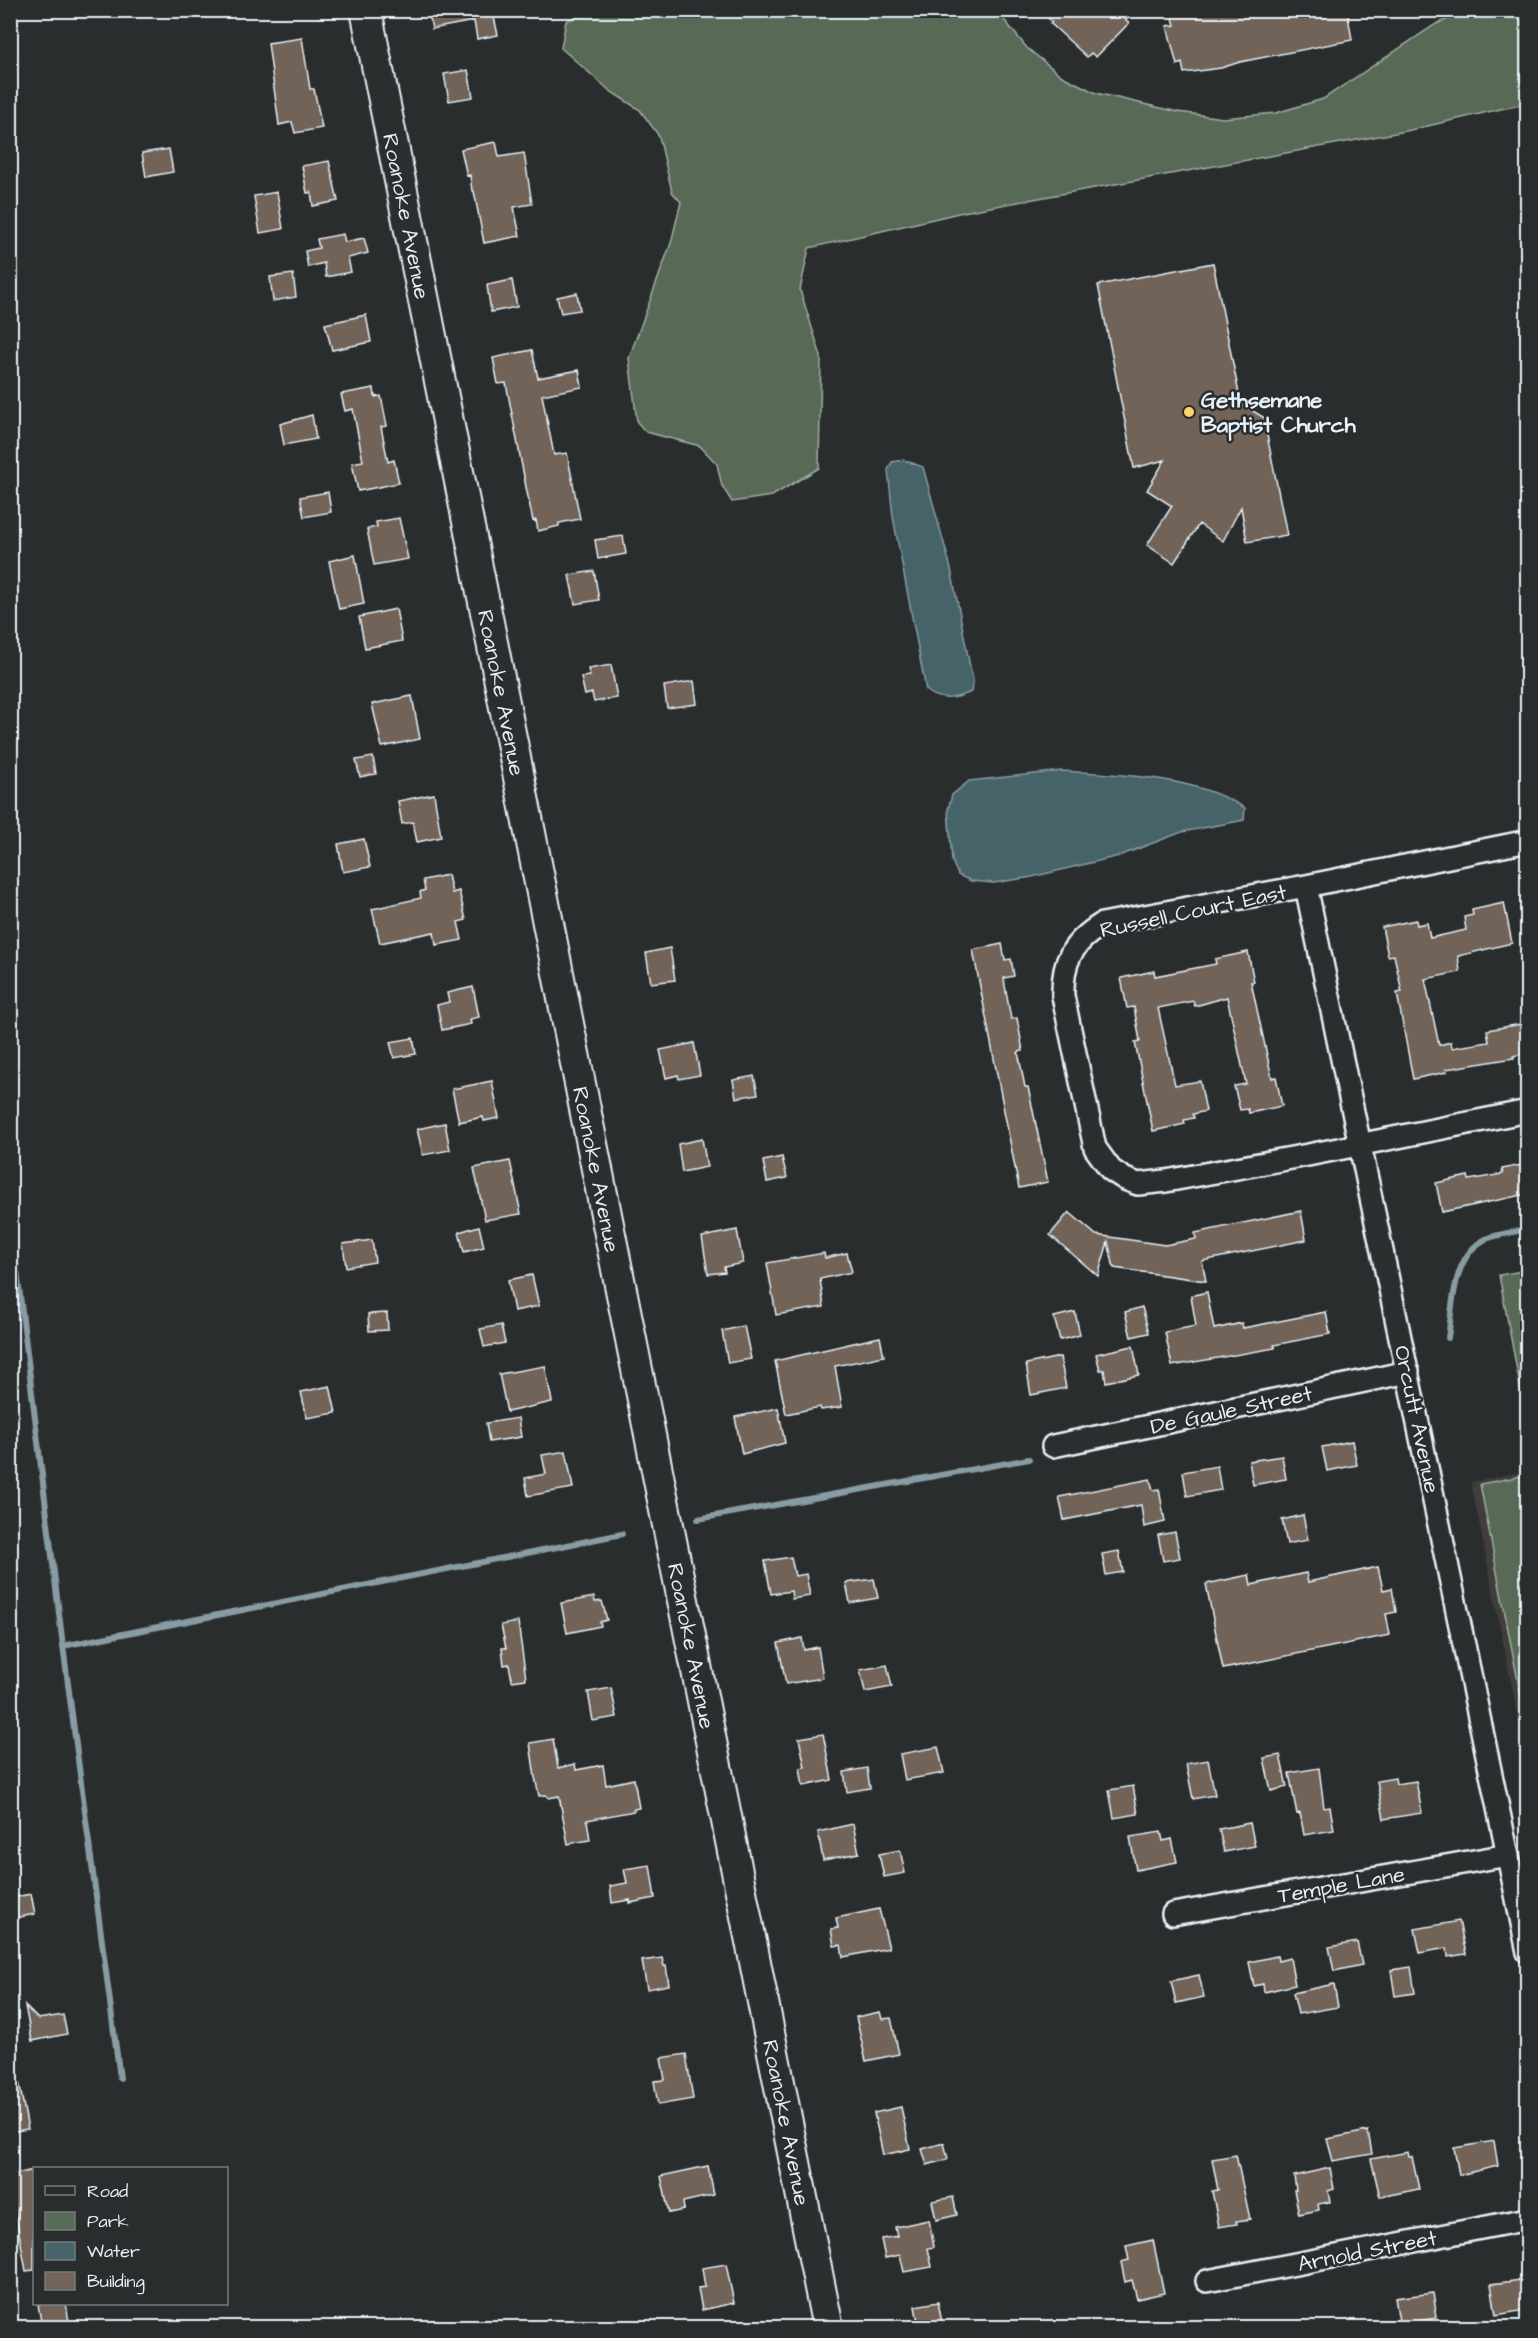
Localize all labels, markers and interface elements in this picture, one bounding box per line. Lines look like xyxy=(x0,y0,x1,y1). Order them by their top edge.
street label: Roanoke Avenue xyxy=(374,131,437,302)
place label: Gethsemane Baptist Church xyxy=(1201,385,1357,441)
marker: Gethsemane Baptist Church xyxy=(1182,405,1196,419)
street label: Roanoke Avenue xyxy=(469,607,532,779)
street label: Russell Court East xyxy=(1097,877,1289,946)
street label: Roanoke Avenue xyxy=(564,1084,627,1255)
street label: Orcutt Avenue xyxy=(1386,1343,1447,1496)
street label: De Gaule Street xyxy=(1148,1378,1315,1443)
street label: Roanoke Avenue xyxy=(659,1561,722,1732)
street label: Temple Lane xyxy=(1275,1859,1407,1912)
street label: Roanoke Avenue xyxy=(754,2037,817,2208)
legend xyxy=(33,2167,228,2305)
text: Road xyxy=(87,2179,128,2204)
text: Park xyxy=(87,2209,129,2234)
street label: Arnold Street xyxy=(1295,2223,1440,2280)
text: Water xyxy=(87,2239,140,2264)
text: Building xyxy=(87,2269,145,2295)

